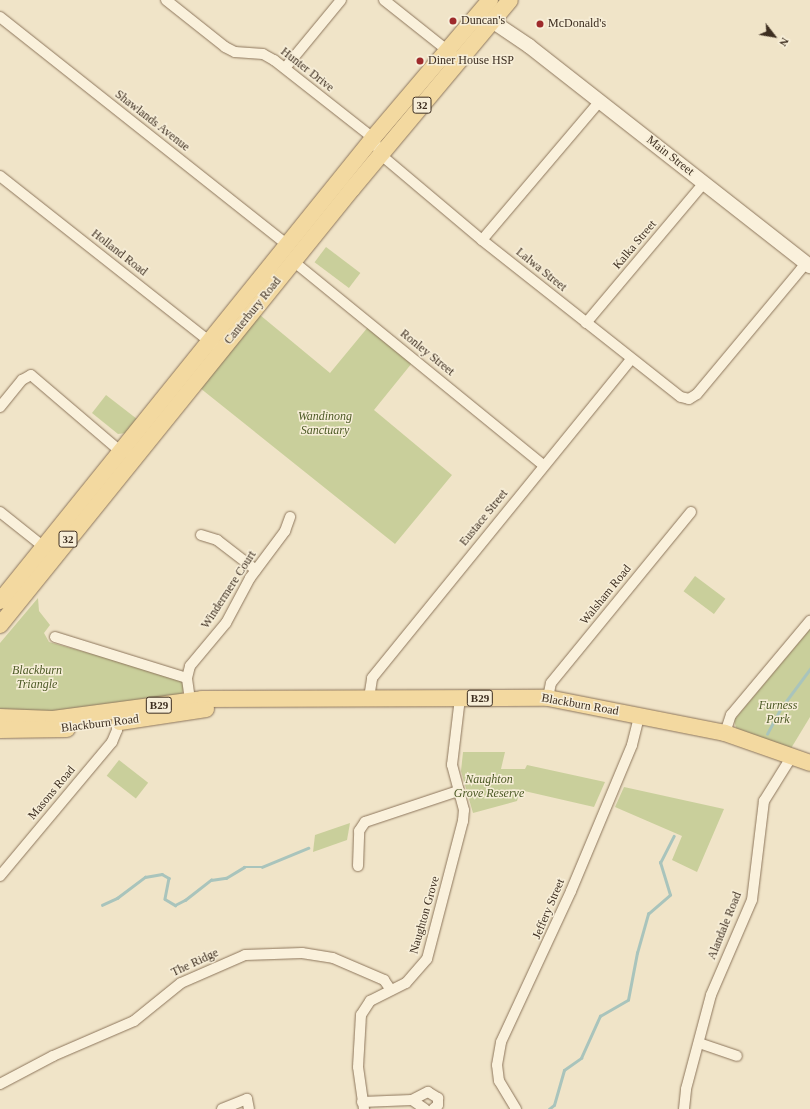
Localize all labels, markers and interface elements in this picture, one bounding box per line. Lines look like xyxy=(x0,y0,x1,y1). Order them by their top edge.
place label: Duncan's xyxy=(461,14,505,28)
marker: Duncan's xyxy=(448,16,458,26)
north arrow xyxy=(754,16,794,56)
place label: McDonald's xyxy=(548,17,606,31)
marker: McDonald's xyxy=(535,19,545,29)
text: N xyxy=(777,36,791,49)
street label: Hunter Drive xyxy=(277,45,337,95)
place label: Diner House HSP xyxy=(428,54,514,68)
marker: Diner House HSP xyxy=(415,56,425,66)
street label: Shawlands Avenue xyxy=(112,87,192,155)
road number: 32 xyxy=(412,96,432,114)
street label: Main Street xyxy=(643,133,697,179)
street label: Kalka Street xyxy=(610,218,660,272)
street label: Holland Road xyxy=(88,227,150,279)
street label: Lalwa Street xyxy=(513,245,569,295)
street label: Canterbury Road xyxy=(222,274,284,348)
street label: Ronley Street xyxy=(397,327,457,379)
park label: Wandinong Sanctuary xyxy=(298,410,352,438)
street label: Eustace Street xyxy=(457,487,511,549)
road number: 32 xyxy=(58,530,78,548)
street label: Windermere Court xyxy=(199,548,259,632)
street label: Walsham Road xyxy=(578,562,634,628)
park label: Blackburn Triangle xyxy=(12,664,62,692)
road number: B29 xyxy=(466,689,494,707)
street label: Blackburn Road xyxy=(540,691,620,719)
road number: B29 xyxy=(145,696,173,714)
park label: Furness Park xyxy=(759,699,797,727)
street label: Blackburn Road xyxy=(60,712,140,736)
street label: Masons Road xyxy=(25,763,79,823)
park label: Naughton Grove Reserve xyxy=(454,773,524,801)
street label: Naughton Grove xyxy=(407,874,443,956)
street label: Jeffery Street xyxy=(530,877,568,941)
street label: Alandale Road xyxy=(705,890,745,962)
street label: The Ridge xyxy=(169,946,221,980)

